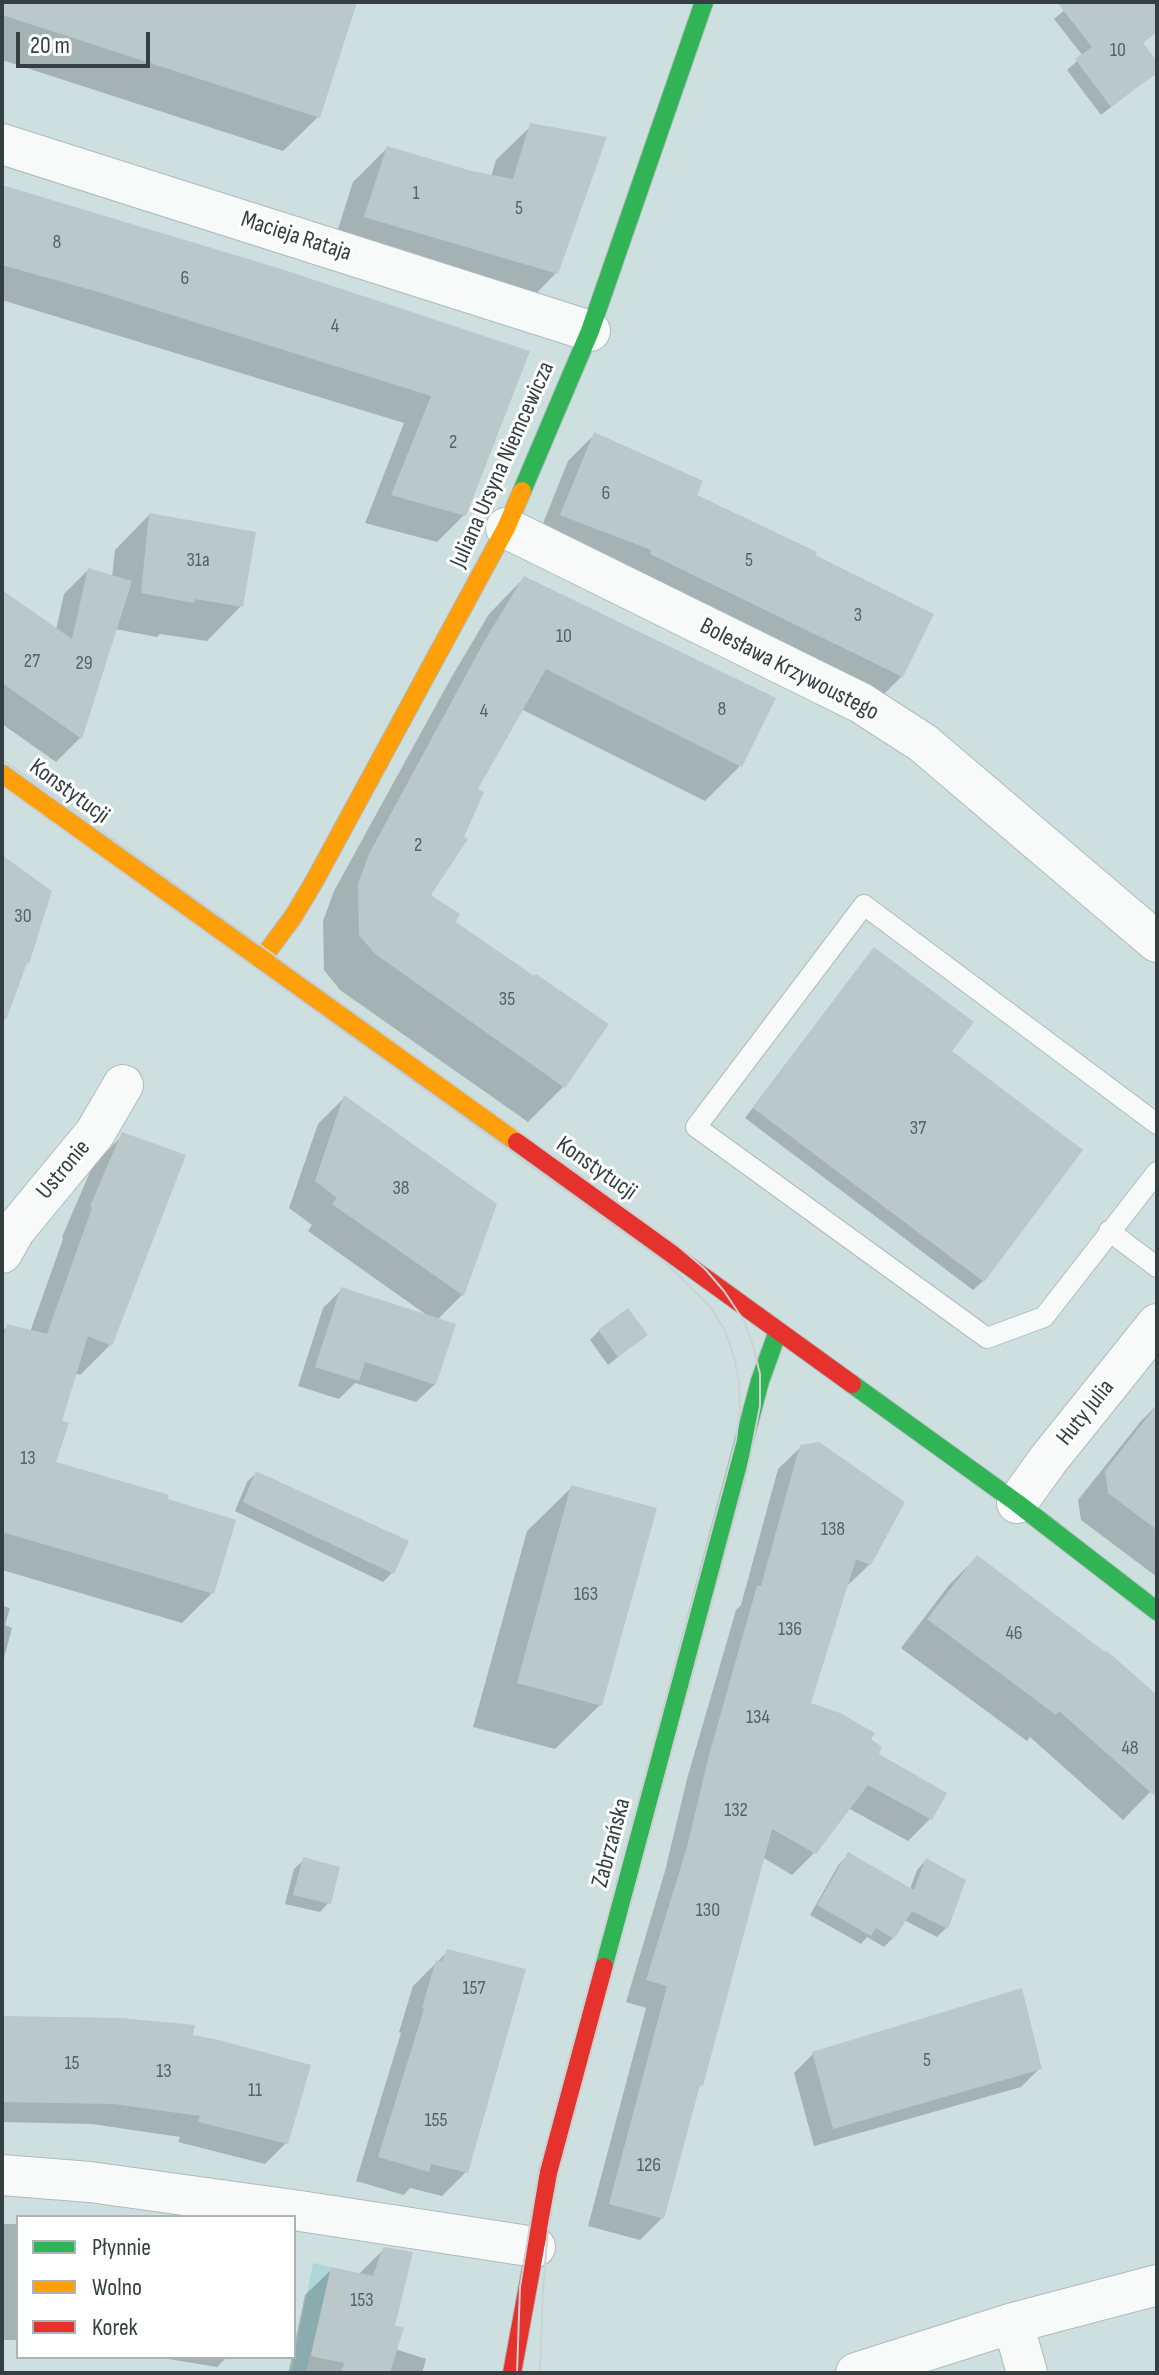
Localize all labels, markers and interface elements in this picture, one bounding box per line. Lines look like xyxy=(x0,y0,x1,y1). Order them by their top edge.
scale bar xyxy=(20,16,154,66)
text: 20 m xyxy=(30,31,70,60)
house number: 10 xyxy=(1110,39,1126,63)
house number: 1 xyxy=(413,182,419,206)
house number: 5 xyxy=(515,197,523,221)
street label: Macieja Rataja xyxy=(237,206,355,268)
house number: 8 xyxy=(53,231,61,255)
house number: 6 xyxy=(181,267,189,291)
house number: 4 xyxy=(331,315,339,339)
street label: Juliana Ursyna Niemcewicza xyxy=(445,357,561,573)
house number: 2 xyxy=(449,431,457,455)
house number: 6 xyxy=(602,482,610,506)
house number: 31a xyxy=(186,549,210,573)
house number: 5 xyxy=(745,549,753,573)
house number: 3 xyxy=(854,604,862,628)
street label: Bolesława Krzywoustego xyxy=(695,612,883,728)
house number: 10 xyxy=(556,625,572,649)
house number: 27 xyxy=(24,650,40,674)
house number: 29 xyxy=(75,652,93,676)
house number: 8 xyxy=(718,698,726,722)
house number: 4 xyxy=(480,700,488,724)
street label: Konstytucji xyxy=(23,753,115,831)
house number: 2 xyxy=(414,834,422,858)
house number: 30 xyxy=(14,905,32,929)
house number: 35 xyxy=(499,988,515,1012)
house number: 37 xyxy=(910,1117,926,1141)
street label: Konstytucji xyxy=(550,1131,642,1207)
street label: Ustronie xyxy=(31,1134,97,1206)
house number: 38 xyxy=(392,1177,410,1201)
street label: Huty Julia xyxy=(1051,1374,1121,1452)
house number: 13 xyxy=(20,1447,36,1471)
house number: 138 xyxy=(821,1518,845,1542)
house number: 163 xyxy=(574,1583,598,1607)
house number: 136 xyxy=(778,1618,802,1642)
house number: 46 xyxy=(1005,1622,1023,1646)
house number: 134 xyxy=(746,1706,770,1730)
house number: 48 xyxy=(1121,1737,1139,1761)
street label: Zabrzańska xyxy=(586,1795,638,1891)
house number: 132 xyxy=(724,1799,748,1823)
house number: 130 xyxy=(696,1899,720,1923)
house number: 157 xyxy=(463,1977,485,2001)
house number: 5 xyxy=(923,2049,931,2073)
house number: 15 xyxy=(64,2052,80,2076)
house number: 13 xyxy=(156,2060,172,2084)
house number: 11 xyxy=(248,2079,262,2103)
house number: 155 xyxy=(424,2109,448,2133)
house number: 126 xyxy=(637,2154,661,2178)
legend xyxy=(16,2215,296,2359)
text: Płynnie xyxy=(92,2233,151,2262)
text: Wolno xyxy=(92,2273,142,2302)
house number: 153 xyxy=(350,2289,374,2313)
text: Korek xyxy=(92,2313,138,2342)

